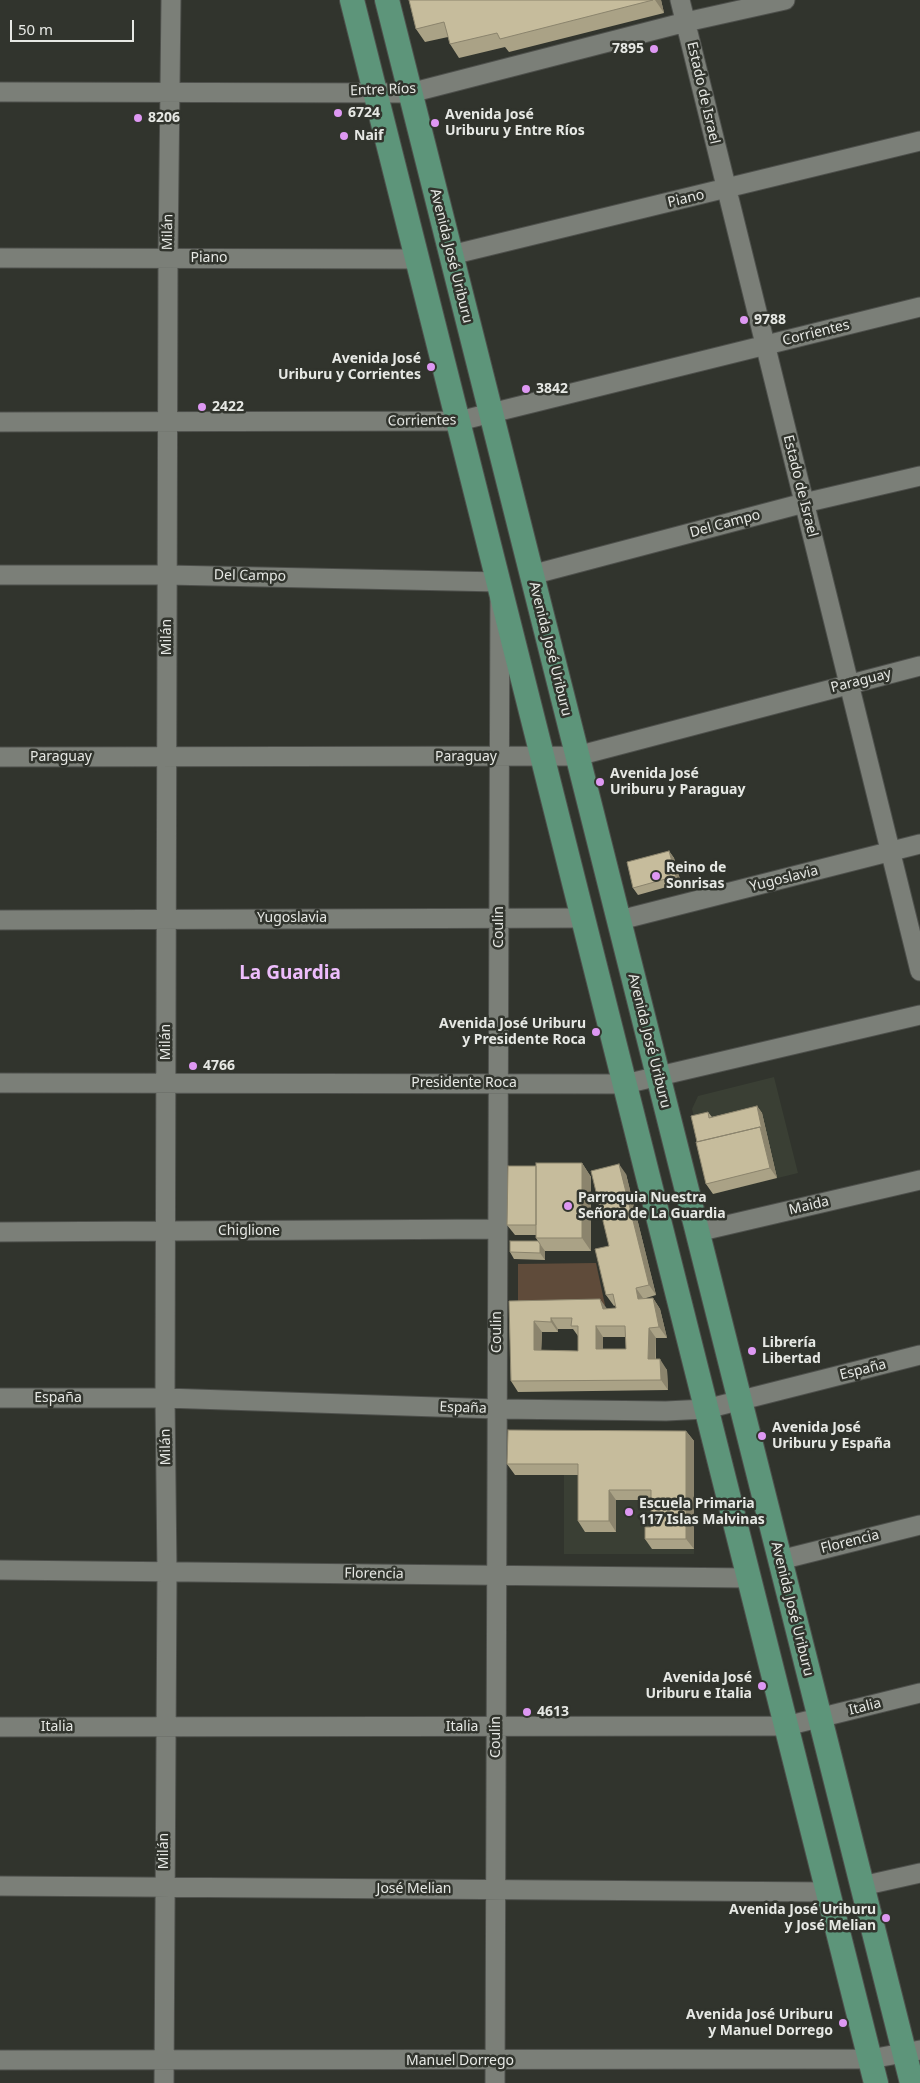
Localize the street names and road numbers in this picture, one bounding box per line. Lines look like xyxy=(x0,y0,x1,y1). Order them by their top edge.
street label: Estado de Israel xyxy=(683,40,723,146)
street label: Entre Ríos xyxy=(350,80,416,100)
street label: Avenida José Uriburu xyxy=(426,187,476,325)
street label: Piano xyxy=(666,187,706,211)
street label: Milán xyxy=(159,214,177,250)
street label: Piano xyxy=(190,250,228,266)
street label: Corrientes xyxy=(781,317,851,349)
street label: Corrientes xyxy=(388,412,456,430)
street label: Estado de Israel xyxy=(779,433,821,539)
street label: Del Campo xyxy=(688,507,762,541)
street label: Del Campo xyxy=(214,567,286,585)
street label: Avenida José Uriburu xyxy=(525,580,575,718)
street label: Milán xyxy=(159,619,175,655)
street label: Paraguay xyxy=(829,665,893,697)
street label: Paraguay xyxy=(30,749,92,765)
street label: Paraguay xyxy=(435,749,497,765)
street label: Yugoslavia xyxy=(748,862,820,896)
street label: Coulin xyxy=(491,906,507,948)
street label: Yugoslavia xyxy=(257,910,327,926)
street label: Avenida José Uriburu xyxy=(624,972,674,1110)
street label: Milán xyxy=(158,1024,174,1060)
street label: Presidente Roca xyxy=(411,1075,517,1091)
street label: Maida xyxy=(787,1193,831,1219)
street label: Chiglione xyxy=(218,1223,280,1239)
street label: Coulin xyxy=(489,1311,505,1353)
street label: España xyxy=(838,1356,888,1384)
street label: España xyxy=(34,1390,82,1406)
street label: España xyxy=(439,1399,487,1417)
street label: Milán xyxy=(157,1429,175,1465)
street label: Florencia xyxy=(819,1527,881,1557)
street label: Avenida José Uriburu xyxy=(767,1540,817,1678)
street label: Florencia xyxy=(344,1565,404,1583)
street label: Italia xyxy=(847,1695,883,1719)
street label: Coulin xyxy=(488,1716,504,1758)
street label: Italia xyxy=(41,1719,73,1735)
street label: Italia xyxy=(446,1719,478,1735)
street label: Milán xyxy=(156,1833,172,1869)
street label: José Melian xyxy=(377,1881,451,1897)
street label: Manuel Dorrego xyxy=(406,2053,514,2069)

